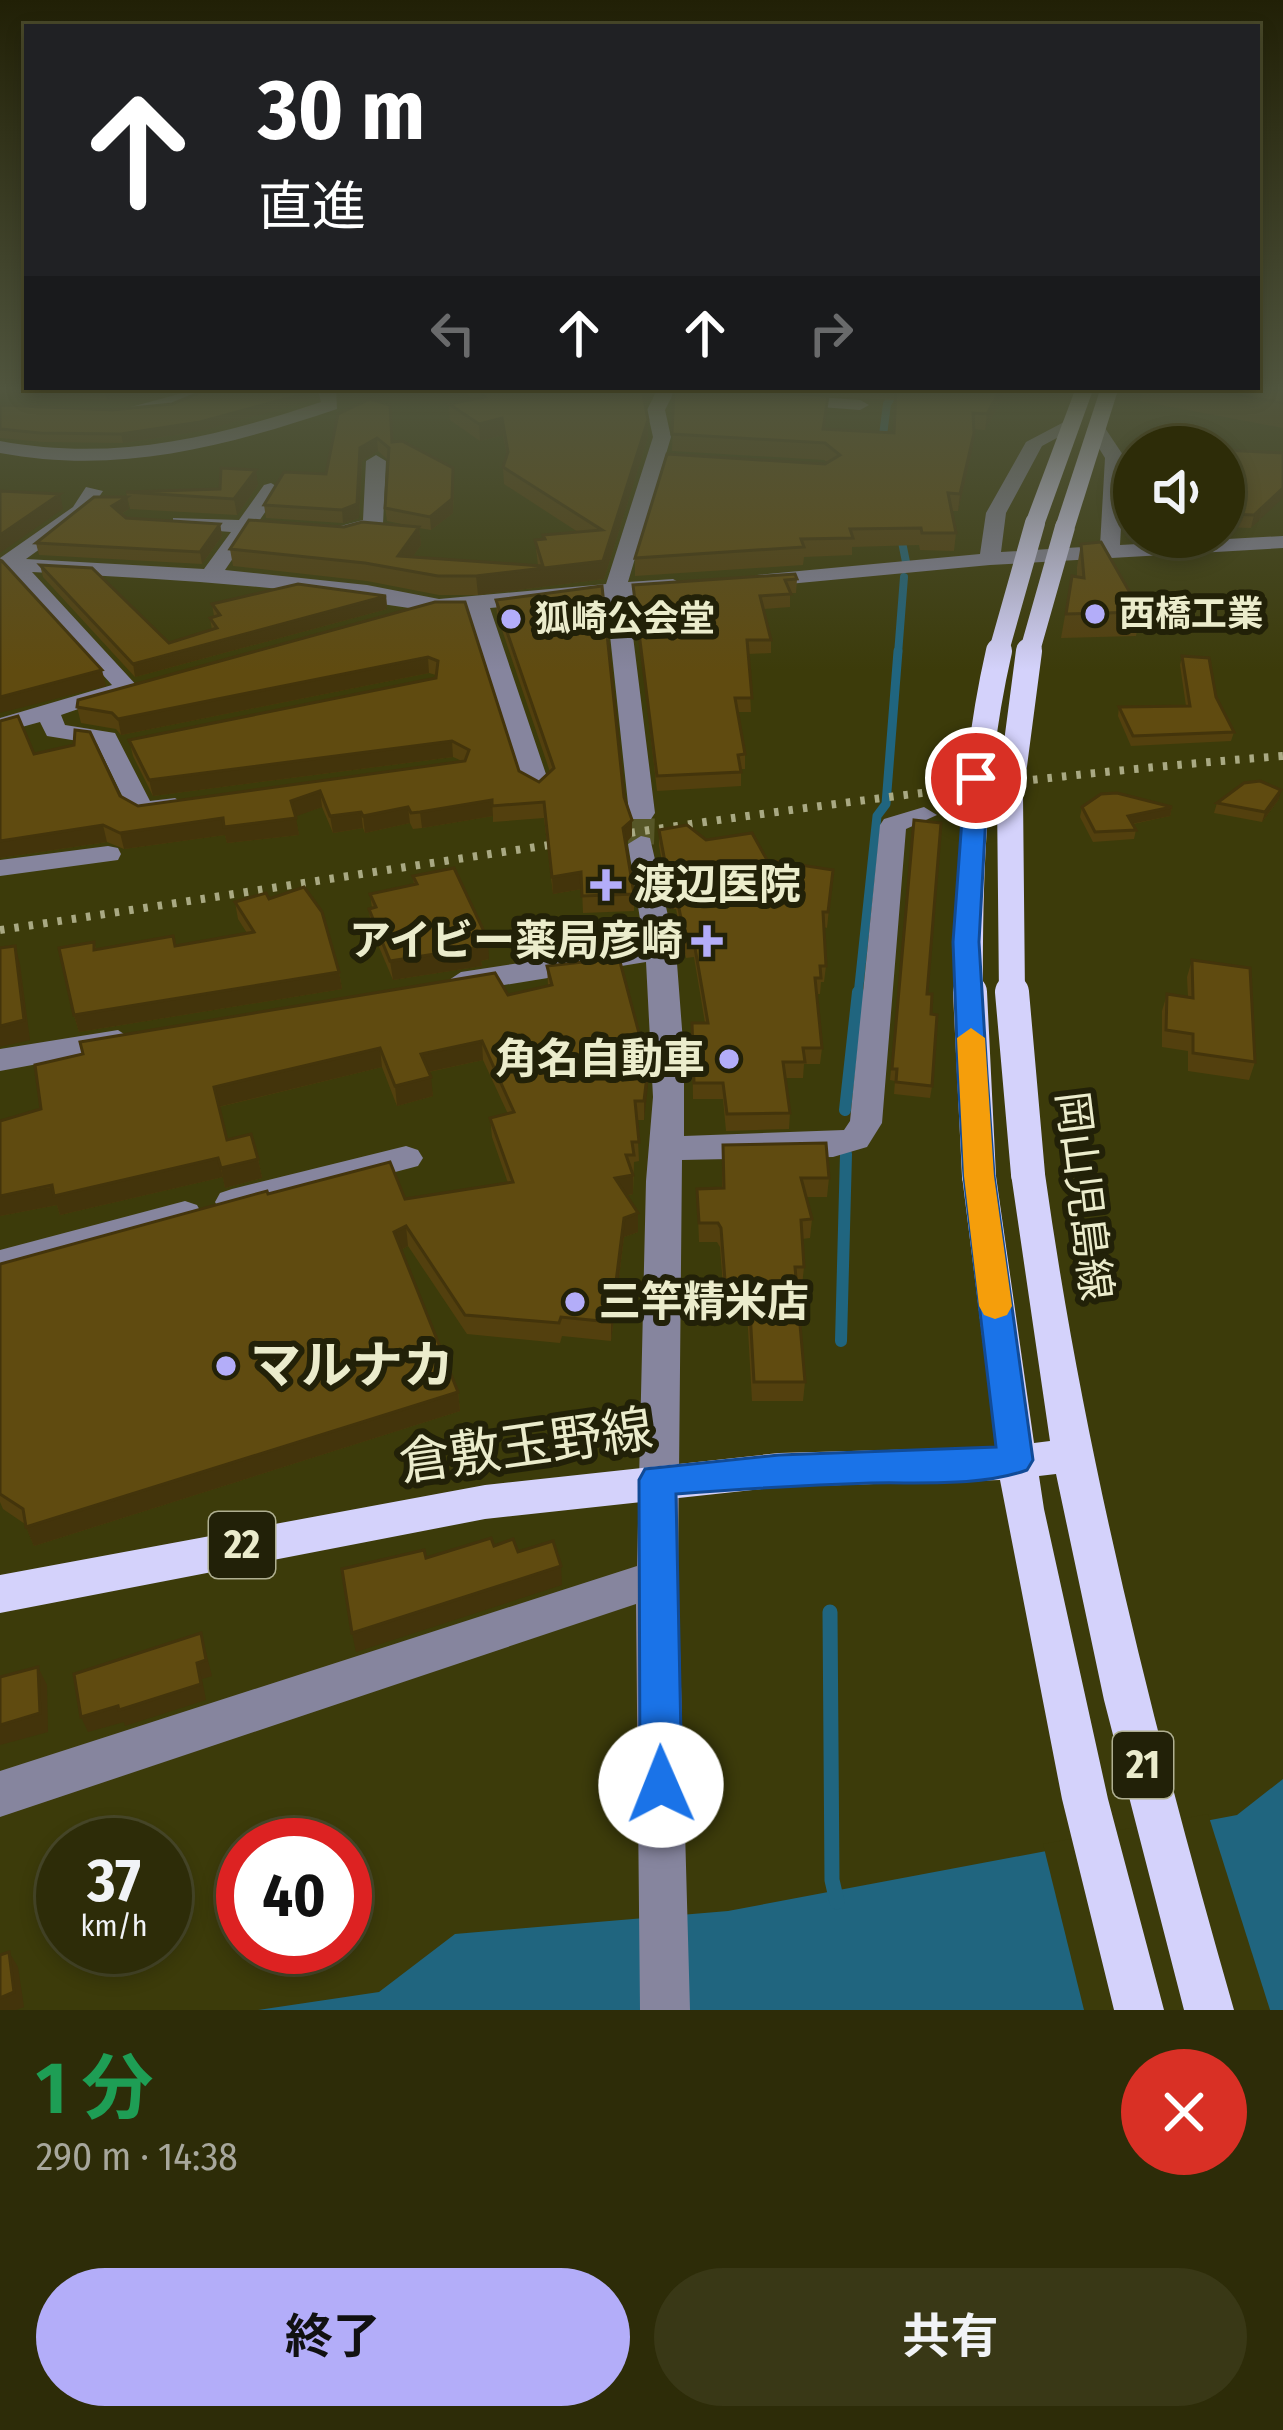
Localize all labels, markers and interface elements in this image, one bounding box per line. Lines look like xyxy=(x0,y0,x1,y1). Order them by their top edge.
text: 30 m xyxy=(258,60,425,161)
icon: ahead xyxy=(60,72,216,228)
text: 直進 xyxy=(258,175,366,239)
icon: left xyxy=(420,300,486,366)
icon: ahead xyxy=(546,300,612,366)
icon: ahead xyxy=(672,300,738,366)
icon: right xyxy=(798,300,864,366)
map controls xyxy=(1113,426,1245,558)
button: sound xyxy=(1113,426,1245,558)
place label: 西橋工業 xyxy=(1119,592,1263,636)
place label: 狐崎公会堂 xyxy=(535,597,715,641)
marker: 西橋工業 xyxy=(1082,601,1108,627)
marker: 狐崎公会堂 xyxy=(498,606,524,632)
pin xyxy=(925,727,1027,829)
icon: arrive xyxy=(943,745,1009,811)
place label: 渡辺医院 xyxy=(633,860,801,910)
marker: 渡辺医院 xyxy=(590,869,622,901)
place label: アイビー薬局彦崎 xyxy=(349,916,683,966)
marker: アイビー薬局彦崎 xyxy=(694,928,720,954)
place label: 角名自動車 xyxy=(495,1034,705,1084)
marker: 角名自動車 xyxy=(716,1046,742,1072)
street label: 岡山児島線 xyxy=(1046,1089,1122,1303)
place label: 三竿精米店 xyxy=(599,1277,809,1327)
marker: 三竿精米店 xyxy=(562,1289,588,1315)
place label: マルナカ xyxy=(250,1335,454,1397)
marker: マルナカ xyxy=(213,1353,239,1379)
street label: 倉敷玉野線 xyxy=(395,1398,657,1494)
road number: 22 xyxy=(209,1512,275,1578)
position arrow xyxy=(598,1722,724,1848)
road number: 21 xyxy=(1113,1732,1173,1798)
speed limit sign: 40 xyxy=(216,1818,372,1974)
text: 37 xyxy=(87,1845,141,1917)
text: km/h xyxy=(81,1908,147,1944)
text: 1 分 xyxy=(36,2046,153,2132)
button: close xyxy=(1121,2049,1247,2175)
text: 290 m · 14:38 xyxy=(36,2134,238,2180)
button: 終了 xyxy=(36,2268,630,2406)
button: 共有 xyxy=(654,2268,1247,2406)

